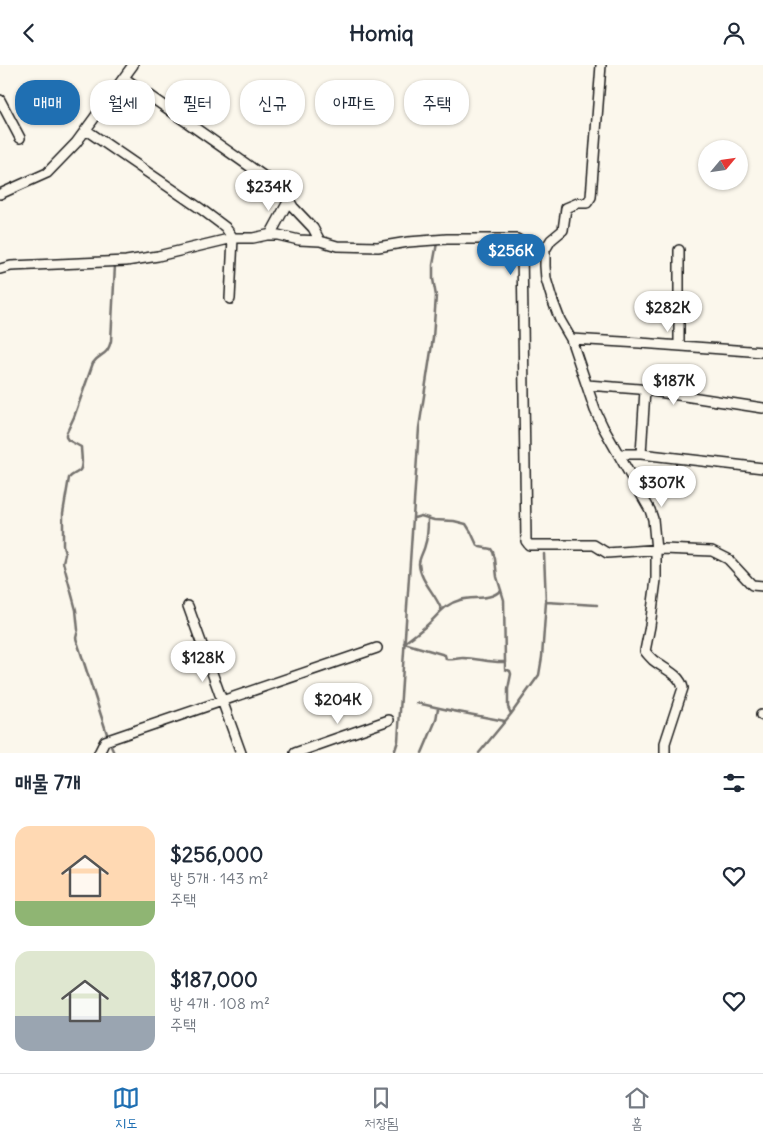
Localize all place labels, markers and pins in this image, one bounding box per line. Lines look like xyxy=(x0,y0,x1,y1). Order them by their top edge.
pin: $234K xyxy=(234,169,304,212)
pin: $256K xyxy=(476,233,546,276)
pin: $282K xyxy=(633,291,703,333)
pin: $187K xyxy=(639,363,709,406)
pin: $307K xyxy=(627,465,697,508)
pin: $128K xyxy=(168,641,238,683)
pin: $204K xyxy=(303,683,373,725)

